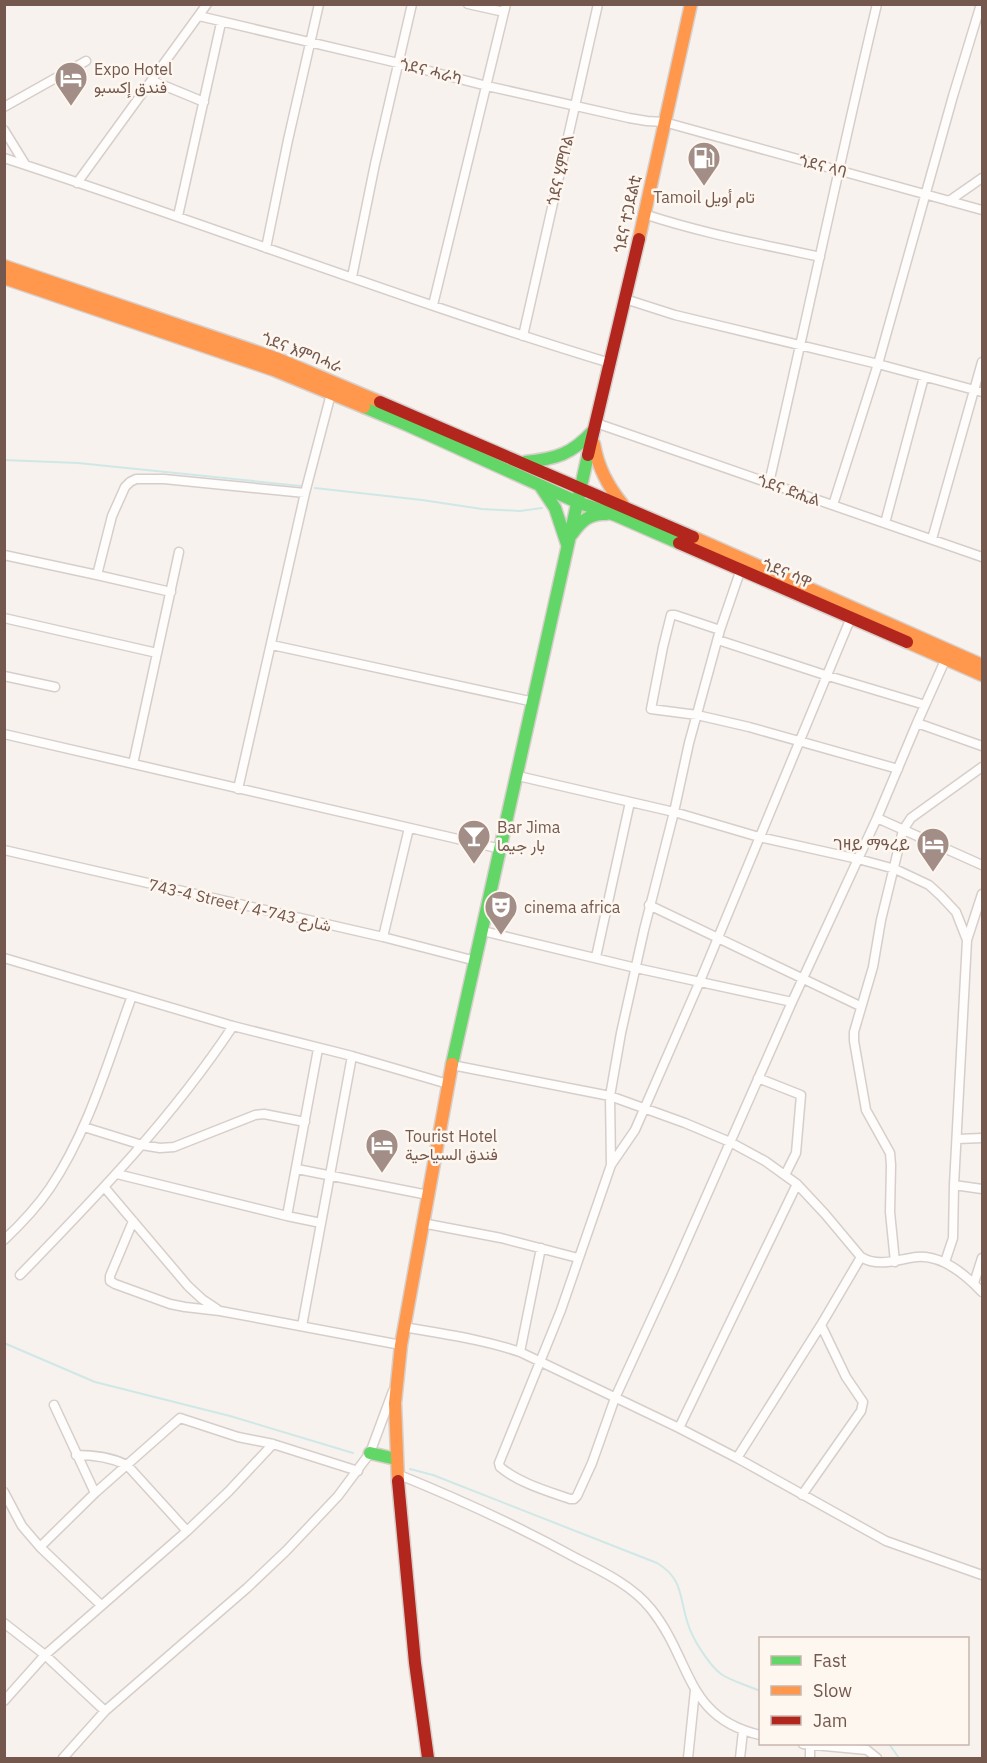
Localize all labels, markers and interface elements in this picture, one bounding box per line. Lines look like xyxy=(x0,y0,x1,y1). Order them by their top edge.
street label: ጎደና ሓራካ xyxy=(398,54,464,88)
place label: Expo Hotel فندق إكسبو xyxy=(94,59,172,98)
hotel icon: Expo Hotel فندق إكسبو xyxy=(53,60,89,107)
street label: ጎደና ሂምቦል xyxy=(542,132,578,207)
fuel station icon: Tamoil تام أويل xyxy=(686,140,722,187)
street label: ጎደና ላባ xyxy=(797,150,849,182)
street label: ጎደና ተጋደልቲ xyxy=(609,173,645,255)
place label: Tamoil تام أويل xyxy=(653,187,755,208)
street label: ጎደና እምባሓራ xyxy=(259,327,346,377)
street label: ጎደና ድሒል xyxy=(755,470,824,510)
street label: ጎደና ሳዋ xyxy=(759,554,815,592)
place label: Bar Jima بار جيما xyxy=(497,817,561,856)
bar icon: Bar Jima بار جيما xyxy=(456,818,492,865)
hotel icon: ገዛይ ማዓረይ xyxy=(915,826,951,873)
place label: ገዛይ ማዓረይ xyxy=(834,834,910,854)
street label: 743-4 Street / شارع 743-4 xyxy=(146,874,333,938)
theatre icon: cinema africa xyxy=(483,889,519,936)
place label: cinema africa xyxy=(524,897,621,917)
place label: Tourist Hotel فندق السياحية xyxy=(405,1126,498,1164)
hotel icon: Tourist Hotel فندق السياحية xyxy=(364,1127,400,1174)
legend xyxy=(759,1637,969,1745)
text: Fast xyxy=(813,1649,847,1672)
text: Slow xyxy=(813,1679,852,1702)
text: Jam xyxy=(813,1709,848,1732)

